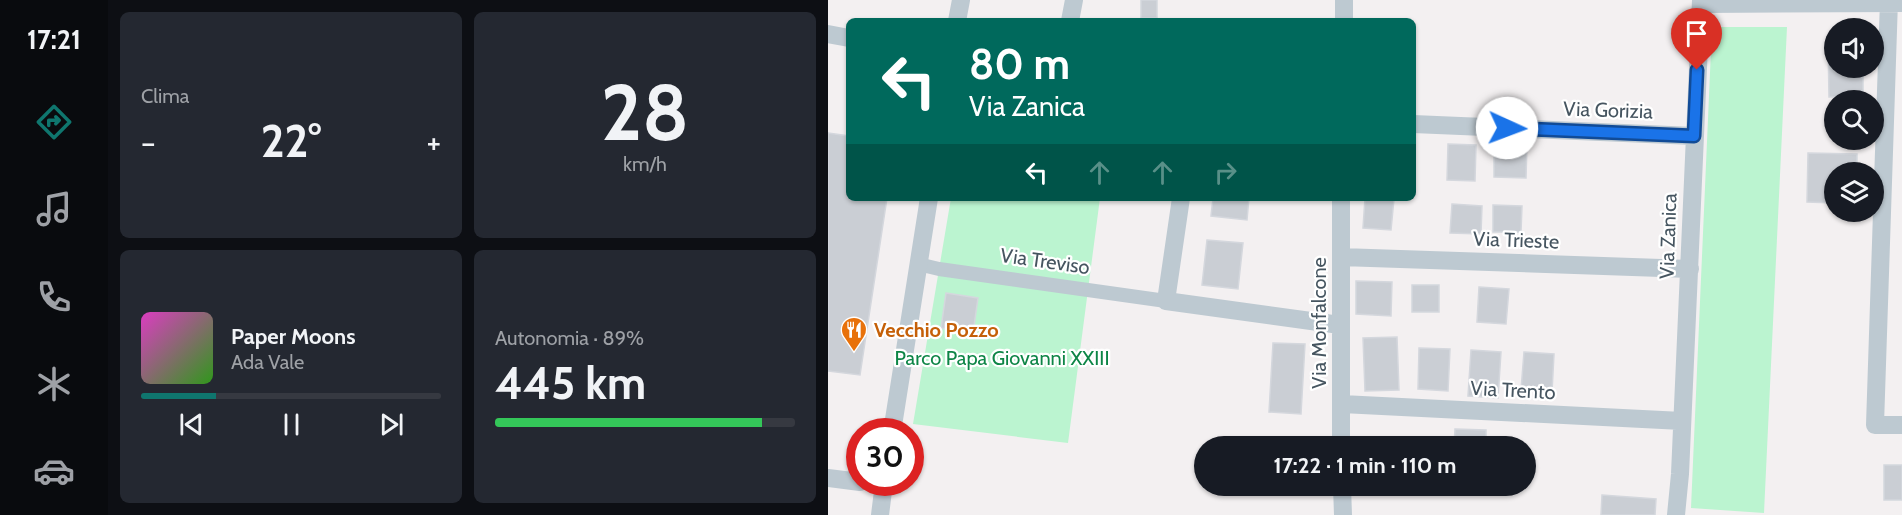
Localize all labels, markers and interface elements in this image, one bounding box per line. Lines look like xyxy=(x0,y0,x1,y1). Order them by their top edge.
pin xyxy=(1671,8,1722,70)
icon: arrive xyxy=(1680,17,1713,50)
map controls xyxy=(1824,18,1884,222)
button: sound xyxy=(1824,18,1884,78)
text: 17:21 xyxy=(27,23,81,56)
text: 80 m xyxy=(969,38,1070,90)
icon: left xyxy=(870,42,948,120)
text: 28 xyxy=(601,65,689,160)
text: Clima xyxy=(141,84,189,108)
text: Via Zanica xyxy=(969,90,1085,123)
button: search xyxy=(1824,90,1884,150)
position arrow xyxy=(1475,96,1539,160)
street label: Via Gorizia xyxy=(1563,96,1654,124)
icon: directions xyxy=(33,101,75,143)
text: 22° xyxy=(261,114,321,168)
text: − xyxy=(141,122,156,162)
text: + xyxy=(426,122,441,162)
text: km/h xyxy=(623,152,667,176)
icon: left xyxy=(1020,156,1053,189)
icon: ahead xyxy=(1083,156,1116,189)
icon: ahead xyxy=(1146,156,1179,189)
icon: right xyxy=(1209,156,1242,189)
button: layers xyxy=(1824,162,1884,222)
icon: music xyxy=(33,188,75,230)
street label: Via Zanica xyxy=(1655,192,1682,279)
street label: Via Trieste xyxy=(1472,227,1560,253)
street label: Via Treviso xyxy=(999,243,1091,279)
street label: Via Monfalcone xyxy=(1307,257,1331,389)
icon: phone xyxy=(33,276,75,318)
restaurant icon: Vecchio Pozzo xyxy=(839,315,869,353)
place label: Vecchio Pozzo xyxy=(874,318,999,342)
text: Paper Moons xyxy=(231,323,355,350)
text: Autonomia · 89% xyxy=(495,326,644,350)
park label: Parco Papa Giovanni XXIII xyxy=(894,346,1110,370)
text: Ada Vale xyxy=(231,350,304,374)
text: 445 km xyxy=(495,356,646,410)
icon: climate xyxy=(33,363,75,405)
street label: Via Trento xyxy=(1470,376,1556,404)
icon: previous xyxy=(175,408,208,441)
icon: pause xyxy=(275,408,308,441)
icon: next xyxy=(375,408,408,441)
speed limit sign: 30 xyxy=(846,418,924,496)
icon: car xyxy=(33,450,75,492)
text: 17:22 · 1 min · 110 m xyxy=(1274,452,1456,479)

